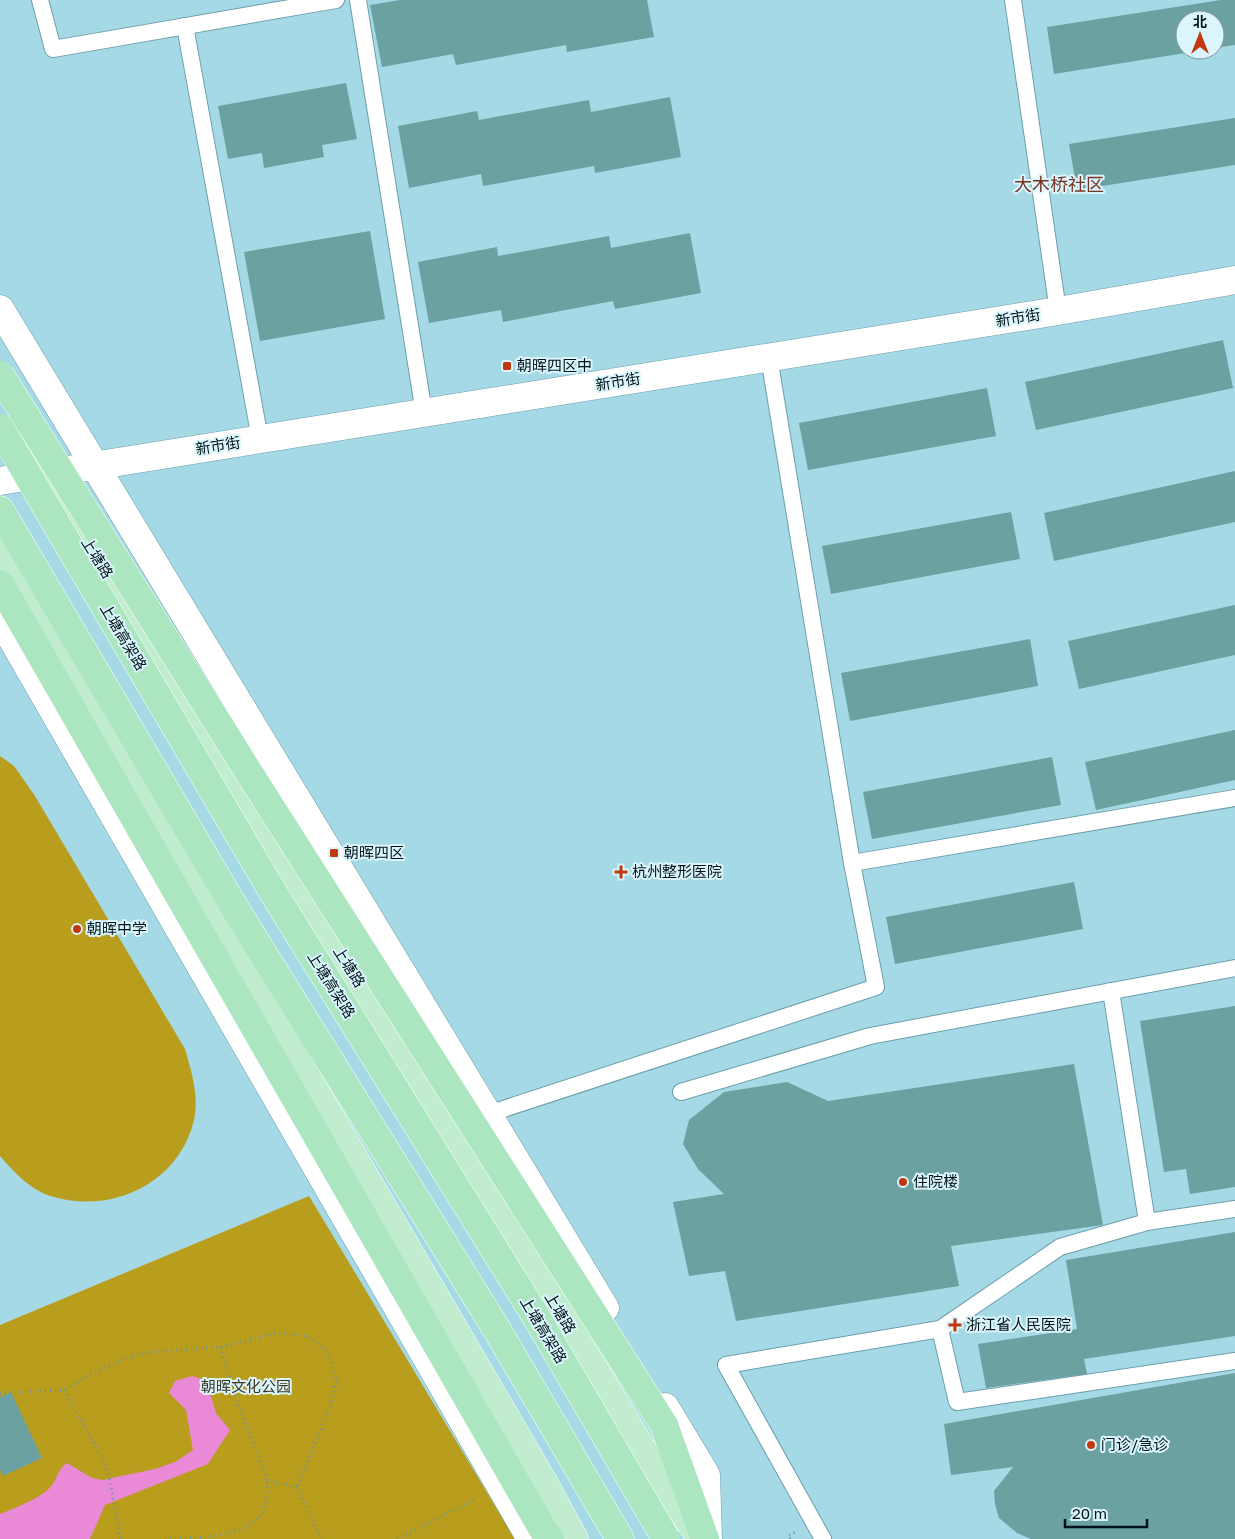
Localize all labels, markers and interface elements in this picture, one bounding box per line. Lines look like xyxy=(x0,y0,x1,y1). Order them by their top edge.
north arrow xyxy=(1175,10,1225,60)
text: 北 xyxy=(1193,13,1207,30)
district label: 大木桥社区 xyxy=(1014,173,1104,195)
street label: 新市街 xyxy=(994,305,1041,329)
place label: 朝晖四区中 xyxy=(517,356,592,374)
marker: 朝晖四区中 xyxy=(501,360,513,372)
street label: 新市街 xyxy=(594,369,641,393)
street label: 新市街 xyxy=(194,433,241,457)
street label: 上塘路 xyxy=(78,534,117,581)
street label: 上塘高架路 xyxy=(97,600,151,673)
place label: 朝晖四区 xyxy=(344,843,404,861)
marker: 朝晖四区 xyxy=(328,847,340,859)
place label: 杭州整形医院 xyxy=(632,862,722,880)
marker: 杭州整形医院 xyxy=(614,865,628,879)
place label: 朝晖中学 xyxy=(87,919,147,937)
marker: 朝晖中学 xyxy=(71,923,83,935)
street label: 上塘路 xyxy=(330,943,369,990)
street label: 上塘高架路 xyxy=(304,948,359,1021)
place label: 住院楼 xyxy=(913,1172,958,1190)
marker: 住院楼 xyxy=(897,1176,909,1188)
street label: 上塘路 xyxy=(542,1289,580,1336)
street label: 上塘高架路 xyxy=(517,1293,571,1366)
place label: 浙江省人民医院 xyxy=(966,1315,1071,1333)
marker: 浙江省人民医院 xyxy=(948,1318,962,1332)
park label: 朝晖文化公园 xyxy=(201,1377,291,1395)
place label: 门诊/急诊 xyxy=(1101,1435,1168,1453)
marker: 门诊/急诊 xyxy=(1085,1439,1097,1451)
scale bar xyxy=(1065,1496,1148,1528)
text: 20 m xyxy=(1072,1504,1107,1522)

